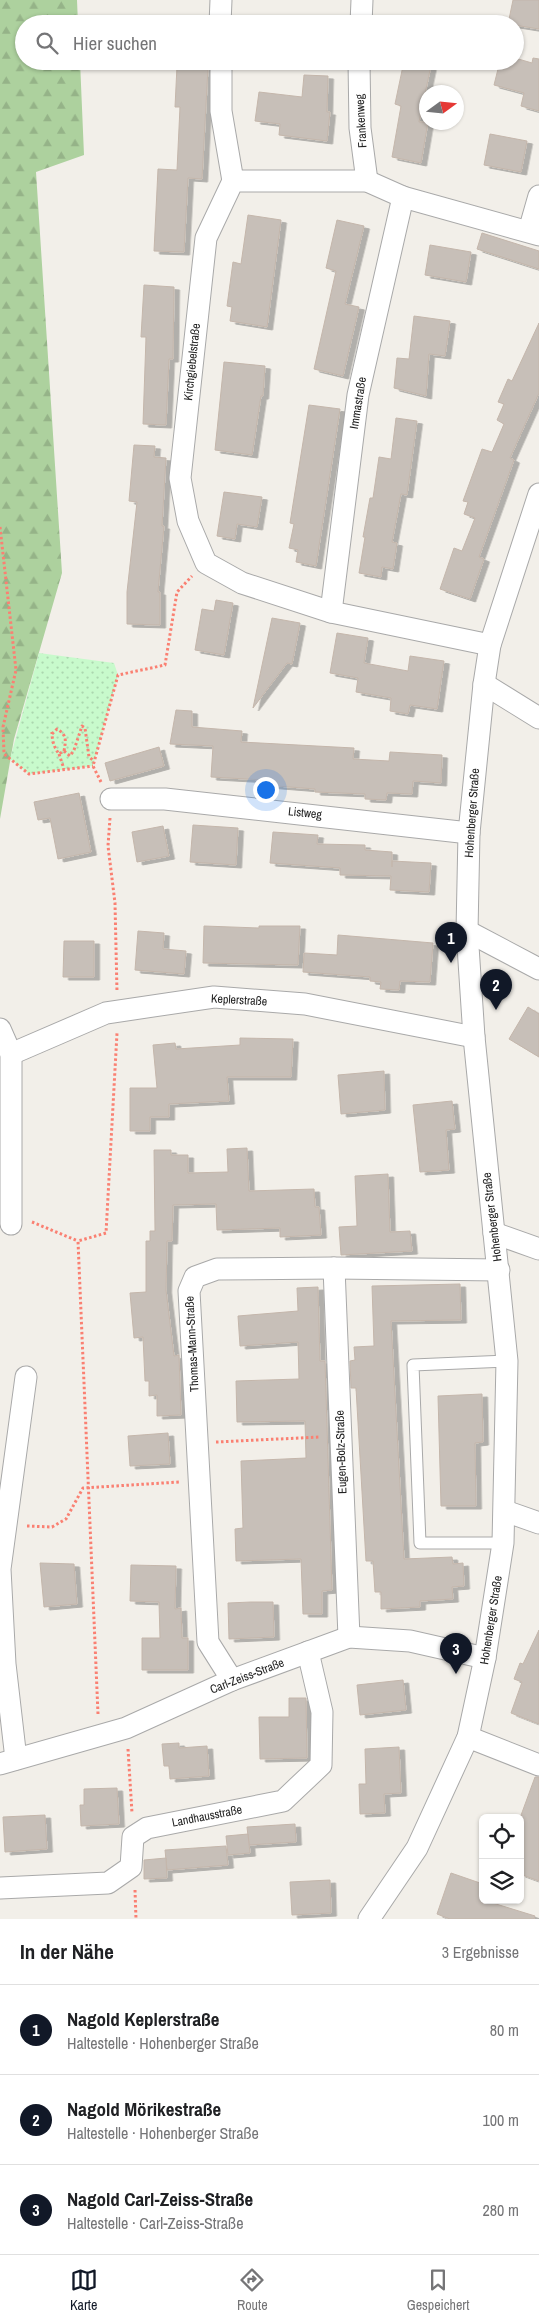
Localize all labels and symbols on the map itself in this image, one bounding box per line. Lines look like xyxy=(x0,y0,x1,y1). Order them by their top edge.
north arrow xyxy=(419,85,464,130)
street label: Frankenweg xyxy=(352,93,370,148)
street label: Kirchgiebelstraße xyxy=(180,323,204,401)
street label: Immastraße xyxy=(346,376,370,430)
street label: Hohenberger Straße xyxy=(461,768,483,858)
your location xyxy=(253,777,279,803)
street label: Listweg xyxy=(287,803,323,823)
pin: 1 xyxy=(435,922,467,963)
pin: 2 xyxy=(480,969,512,1010)
street label: Keplerstraße xyxy=(210,991,268,1009)
street label: Hohenberger Straße xyxy=(479,1172,505,1262)
street label: Thomas-Mann-Straße xyxy=(181,1296,203,1392)
street label: Eugen-Bolz-Straße xyxy=(332,1410,350,1494)
street label: Hohenberger Straße xyxy=(476,1574,506,1666)
pin: 3 xyxy=(440,1633,472,1674)
street label: Carl-Zeiss-Straße xyxy=(208,1655,286,1697)
street label: Landhausstraße xyxy=(171,1801,243,1831)

